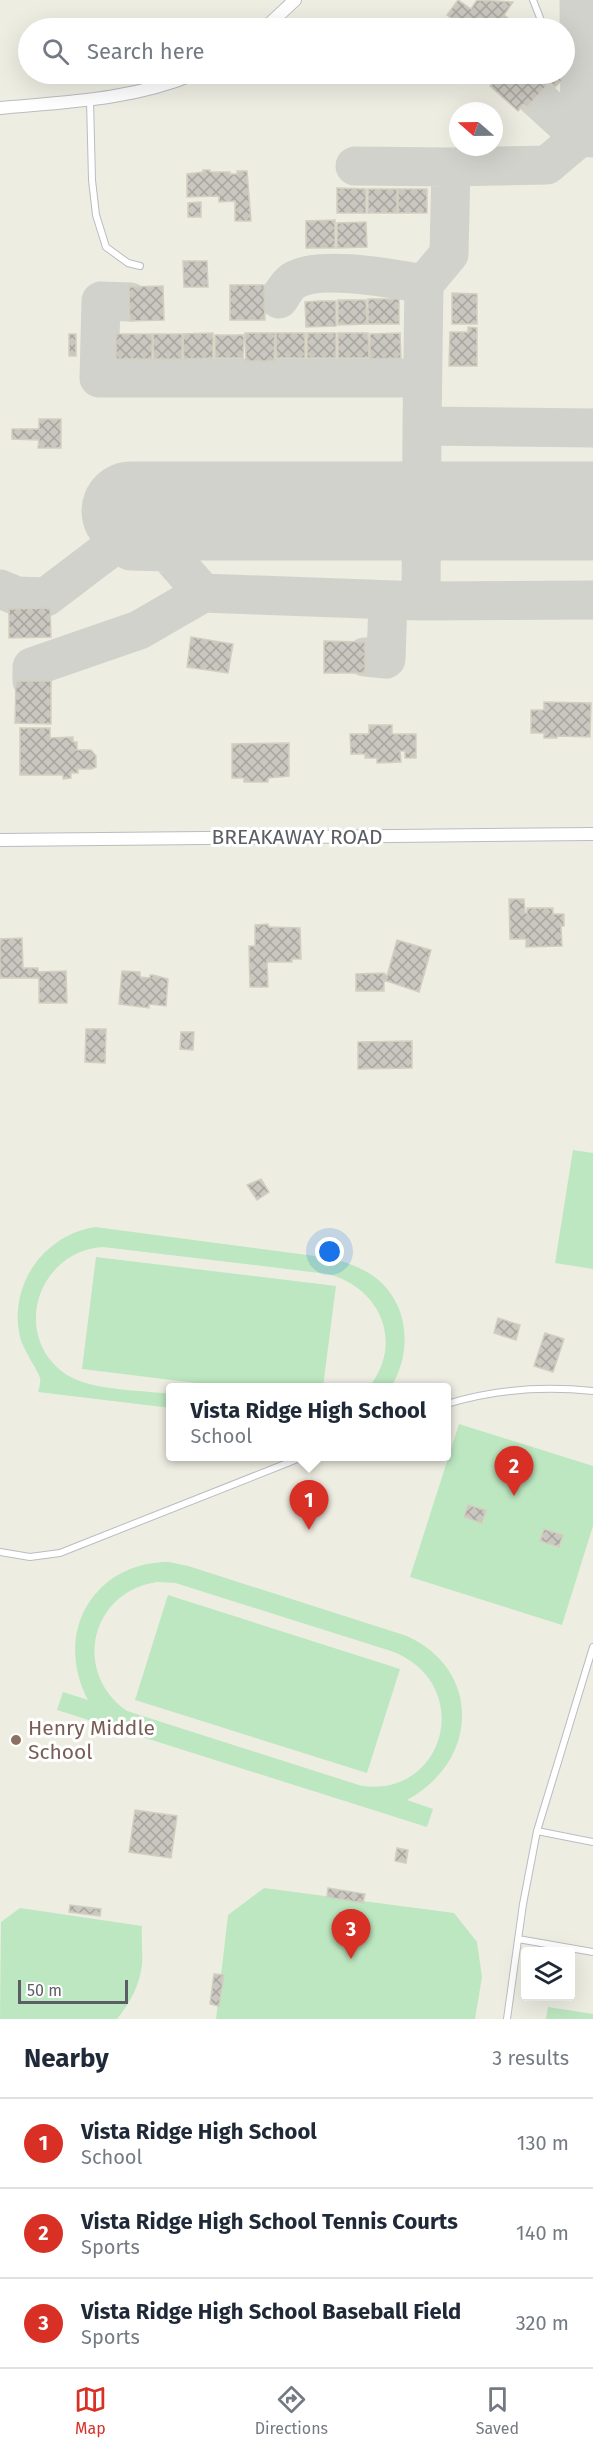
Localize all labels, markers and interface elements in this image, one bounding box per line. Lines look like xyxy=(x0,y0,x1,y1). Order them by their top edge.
search box xyxy=(18,18,575,84)
icon: search xyxy=(39,35,72,68)
text: Search here xyxy=(87,38,205,65)
north arrow xyxy=(449,102,503,156)
street label: BREAKAWAY ROAD xyxy=(211,824,383,850)
your location xyxy=(315,1237,344,1266)
popup xyxy=(166,1383,451,1461)
text: Vista Ridge High School xyxy=(191,1397,426,1424)
text: School xyxy=(191,1424,252,1448)
pin: 2 xyxy=(494,1446,534,1496)
pin: 1 xyxy=(290,1480,328,1530)
place label: Henry Middle School xyxy=(28,1715,155,1765)
marker: Henry Middle School xyxy=(9,1733,23,1747)
pin: 3 xyxy=(332,1910,370,1959)
map controls xyxy=(521,1947,575,2001)
button: layers xyxy=(521,1947,575,2001)
scale bar xyxy=(18,1977,128,2004)
text: 50 m xyxy=(27,1981,62,2000)
text: Nearby xyxy=(24,2043,109,2074)
text: 3 results xyxy=(492,2046,569,2070)
text: Vista Ridge High School xyxy=(81,2118,317,2145)
text: 1 xyxy=(39,2131,48,2155)
text: 130 m xyxy=(517,2131,569,2155)
text: School xyxy=(81,2145,142,2169)
text: Vista Ridge High School Tennis Courts xyxy=(81,2208,458,2235)
text: 2 xyxy=(38,2221,49,2245)
text: 140 m xyxy=(516,2221,569,2245)
text: Sports xyxy=(81,2235,140,2259)
text: Vista Ridge High School Baseball Field xyxy=(81,2298,461,2325)
text: 3 xyxy=(38,2311,49,2335)
text: 320 m xyxy=(516,2311,569,2335)
text: Sports xyxy=(81,2325,140,2349)
tab: Map xyxy=(74,2383,107,2438)
tab: Directions xyxy=(255,2383,328,2438)
tab: Saved xyxy=(476,2383,519,2438)

